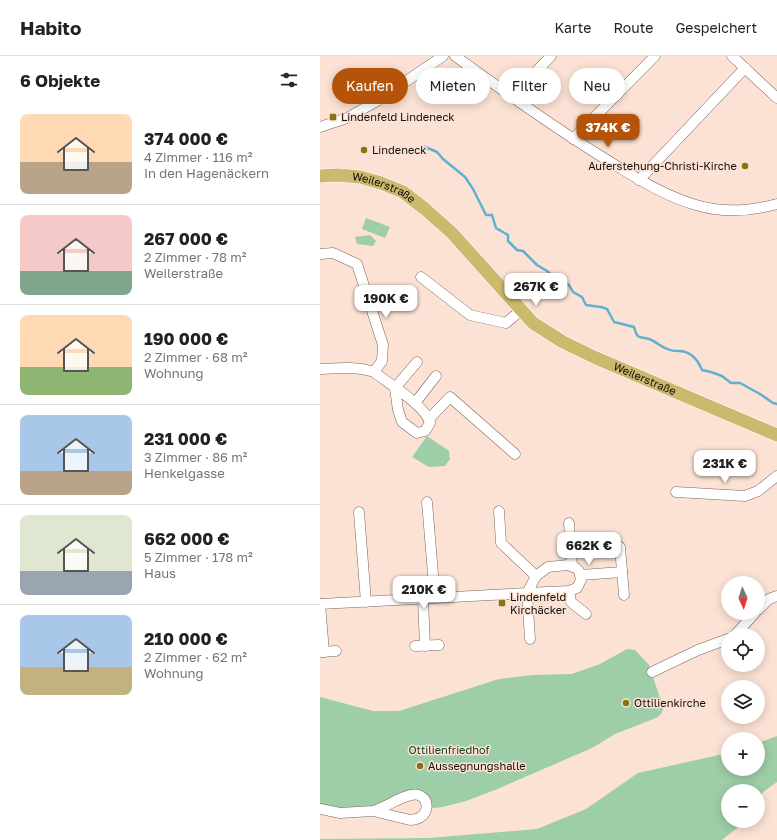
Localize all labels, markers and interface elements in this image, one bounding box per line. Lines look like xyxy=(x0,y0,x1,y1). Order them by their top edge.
text: Habito xyxy=(20,16,81,39)
text: Karte xyxy=(555,19,591,36)
text: Route xyxy=(613,19,653,36)
text: Gespeichert xyxy=(675,19,757,36)
chip: Kaufen xyxy=(332,68,408,104)
chip: Mieten xyxy=(416,68,490,104)
chip: Filter xyxy=(498,68,561,104)
chip: Neu xyxy=(569,68,625,104)
icon: filters xyxy=(278,69,300,91)
text: 6 Objekte xyxy=(20,70,100,91)
place label: Lindenfeld Lindeneck xyxy=(341,110,455,123)
marker: Lindenfeld Lindeneck xyxy=(328,112,338,122)
pin: 374K € xyxy=(575,114,641,148)
text: 374K € xyxy=(586,119,630,135)
text: 374 000 € xyxy=(144,128,228,149)
icon: home xyxy=(52,130,100,178)
place label: Lindeneck xyxy=(372,143,426,156)
marker: Lindeneck xyxy=(359,145,369,155)
text: 4 Zimmer · 116 m² xyxy=(144,149,252,165)
place label: Auferstehung-Christi-Kirche xyxy=(588,159,737,172)
marker: Auferstehung-Christi-Kirche xyxy=(740,161,750,171)
text: In den Hagenäckern xyxy=(144,165,269,181)
street label: Weilerstraße xyxy=(352,169,418,205)
text: 267 000 € xyxy=(144,228,228,249)
icon: home xyxy=(52,231,100,279)
text: 2 Zimmer · 78 m² xyxy=(144,249,246,265)
text: Weilerstraße xyxy=(144,265,223,281)
pin: 267K € xyxy=(503,273,569,307)
text: 267K € xyxy=(513,278,559,294)
pin: 190K € xyxy=(353,285,419,319)
text: 190K € xyxy=(363,290,409,306)
text: 190 000 € xyxy=(144,328,228,349)
icon: home xyxy=(52,331,100,379)
text: 2 Zimmer · 68 m² xyxy=(144,349,247,365)
street label: Weilerstraße xyxy=(612,359,678,397)
text: Wohnung xyxy=(144,365,204,381)
text: 231 000 € xyxy=(144,428,227,449)
icon: home xyxy=(52,431,100,479)
text: 3 Zimmer · 86 m² xyxy=(144,449,247,465)
pin: 231K € xyxy=(692,450,758,484)
text: 231K € xyxy=(703,455,747,471)
text: Henkelgasse xyxy=(144,465,225,481)
text: 662 000 € xyxy=(144,528,230,549)
icon: home xyxy=(52,531,100,579)
pin: 662K € xyxy=(556,532,622,566)
text: 662K € xyxy=(566,537,612,553)
text: 5 Zimmer · 178 m² xyxy=(144,549,253,565)
text: Haus xyxy=(144,565,176,581)
pin: 210K € xyxy=(391,576,457,610)
north arrow xyxy=(721,576,765,620)
map controls xyxy=(721,576,765,828)
text: 210K € xyxy=(402,581,446,597)
place label: Lindenfeld Kirchäcker xyxy=(510,590,567,616)
marker: Lindenfeld Kirchäcker xyxy=(497,598,507,608)
text: 210 000 € xyxy=(144,628,228,649)
button: locate xyxy=(721,628,765,672)
icon: home xyxy=(52,631,100,679)
text: 2 Zimmer · 62 m² xyxy=(144,649,247,665)
text: Wohnung xyxy=(144,665,204,681)
button: layers xyxy=(721,680,765,724)
place label: Ottilienkirche xyxy=(634,696,706,709)
marker: Ottilienkirche xyxy=(621,698,631,708)
button: + xyxy=(721,732,765,776)
park label: Ottilienfriedhof xyxy=(408,743,490,756)
place label: Aussegnungshalle xyxy=(428,759,526,772)
marker: Aussegnungshalle xyxy=(415,761,425,771)
button: − xyxy=(721,784,765,828)

